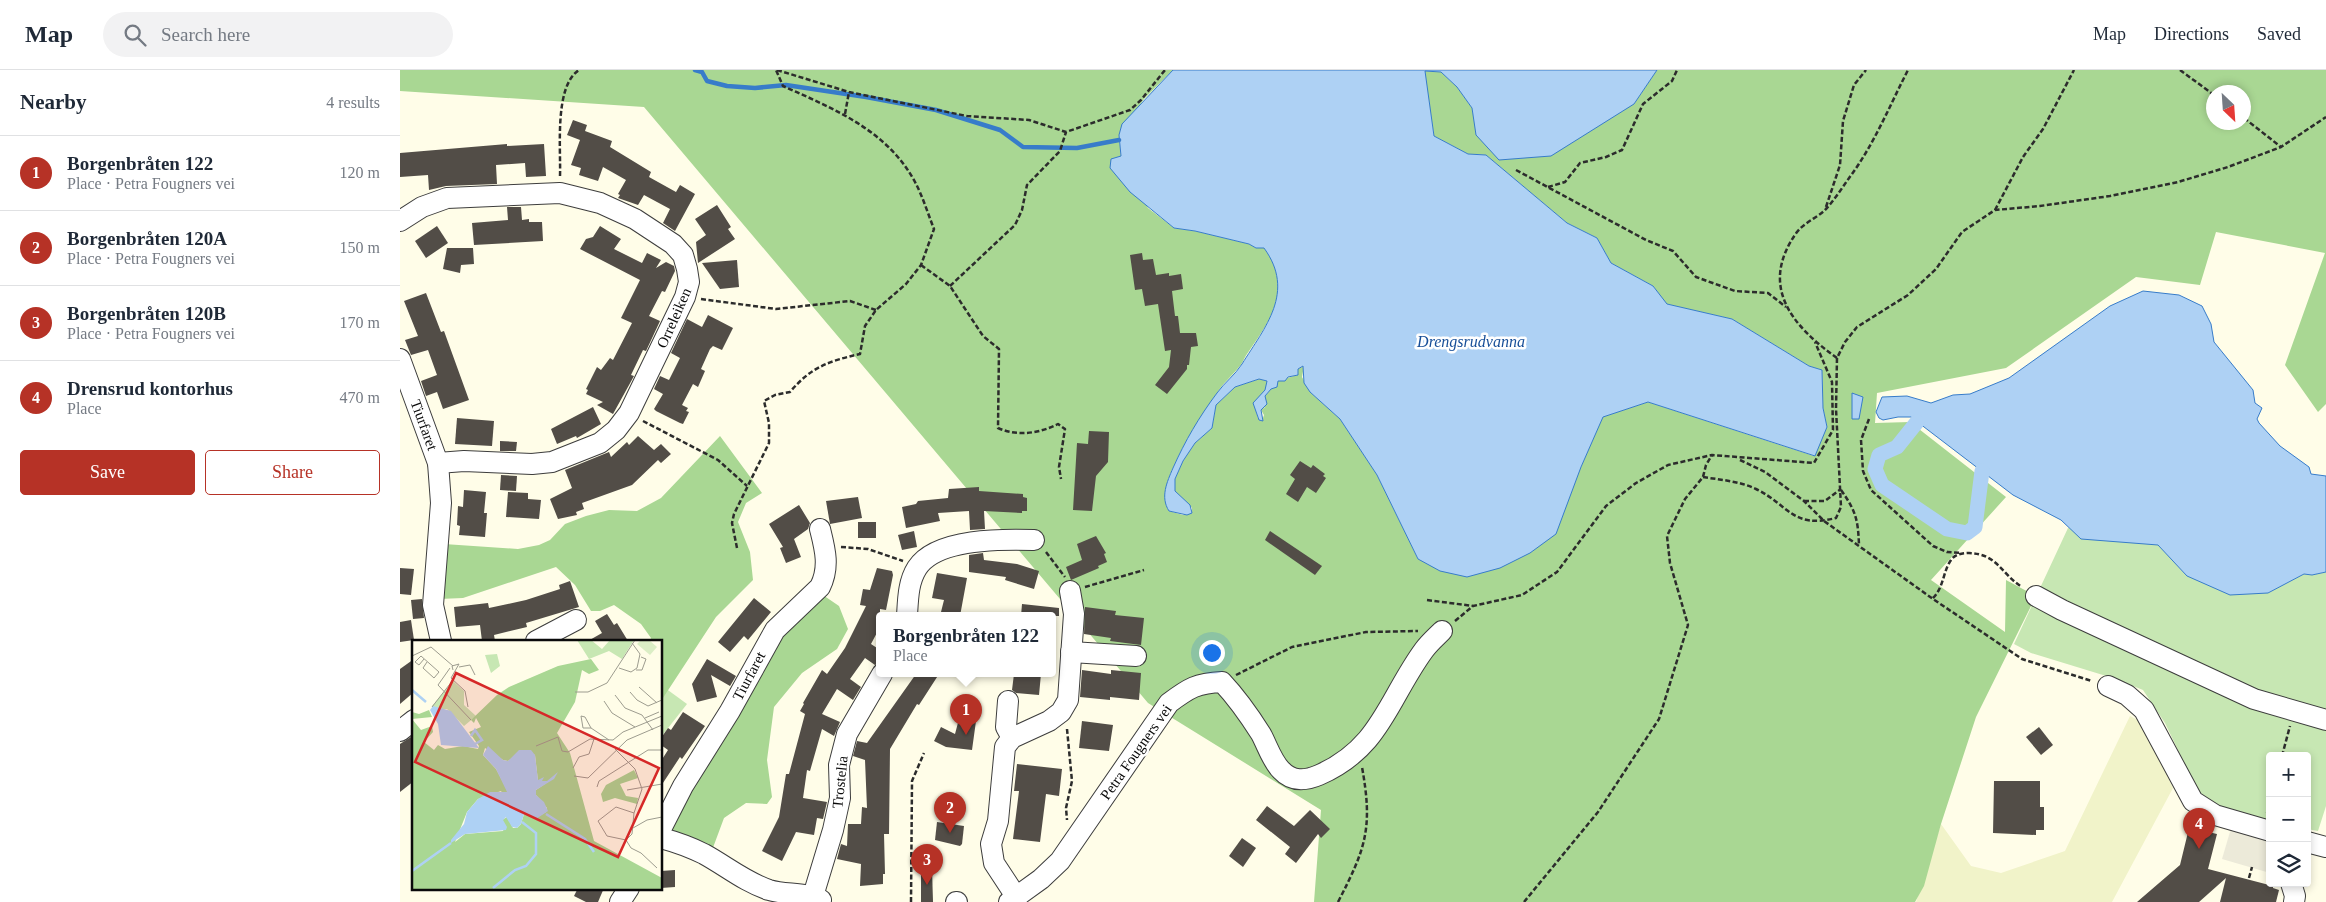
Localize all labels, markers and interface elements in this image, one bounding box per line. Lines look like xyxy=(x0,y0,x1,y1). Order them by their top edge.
search box xyxy=(103,12,453,57)
text: Map xyxy=(25,21,73,47)
icon: search xyxy=(121,21,149,49)
text: Search here xyxy=(161,24,250,45)
text: Map xyxy=(2093,24,2126,44)
text: Directions xyxy=(2154,24,2229,44)
text: Saved xyxy=(2257,24,2301,44)
north arrow xyxy=(2206,85,2251,130)
text: Nearby xyxy=(20,90,87,114)
text: 4 results xyxy=(326,94,380,111)
text: Borgenbråten 122 xyxy=(67,153,213,174)
text: 1 xyxy=(32,164,40,181)
text: 120 m xyxy=(340,164,380,181)
text: Place · Petra Fougners vei xyxy=(67,175,235,192)
text: Borgenbråten 120A xyxy=(67,228,227,249)
text: 2 xyxy=(32,239,40,256)
text: 150 m xyxy=(340,239,380,256)
text: Place · Petra Fougners vei xyxy=(67,250,235,267)
street label: Orreleiken xyxy=(654,285,695,351)
text: Borgenbråten 120B xyxy=(67,303,226,324)
text: 3 xyxy=(32,314,40,331)
text: 170 m xyxy=(340,314,380,331)
text: Place · Petra Fougners vei xyxy=(67,325,235,342)
water label: Drengsrudvanna xyxy=(1416,333,1525,351)
text: Drensrud kontorhus xyxy=(67,378,233,399)
text: 4 xyxy=(32,389,40,406)
text: 470 m xyxy=(340,389,380,406)
street label: Tiurfaret xyxy=(407,397,441,453)
text: Place xyxy=(67,400,102,417)
button: Save xyxy=(20,450,195,495)
button: Share xyxy=(205,450,380,495)
popup xyxy=(876,612,1056,677)
text: Borgenbråten 122 xyxy=(893,625,1039,646)
inset map xyxy=(412,640,662,890)
your location xyxy=(1199,640,1225,666)
text: Place xyxy=(893,647,928,664)
street label: Tiurfaret xyxy=(730,648,769,703)
pin: 1 xyxy=(950,694,982,735)
street label: Petra Fougners vei xyxy=(1097,701,1175,803)
map controls xyxy=(2266,752,2311,887)
button: + xyxy=(2266,752,2311,797)
street label: Trostelia xyxy=(829,755,851,809)
pin: 2 xyxy=(934,792,966,833)
button: − xyxy=(2266,797,2311,842)
pin: 4 xyxy=(2183,808,2215,849)
button: layers xyxy=(2266,842,2311,887)
pin: 3 xyxy=(911,844,943,885)

